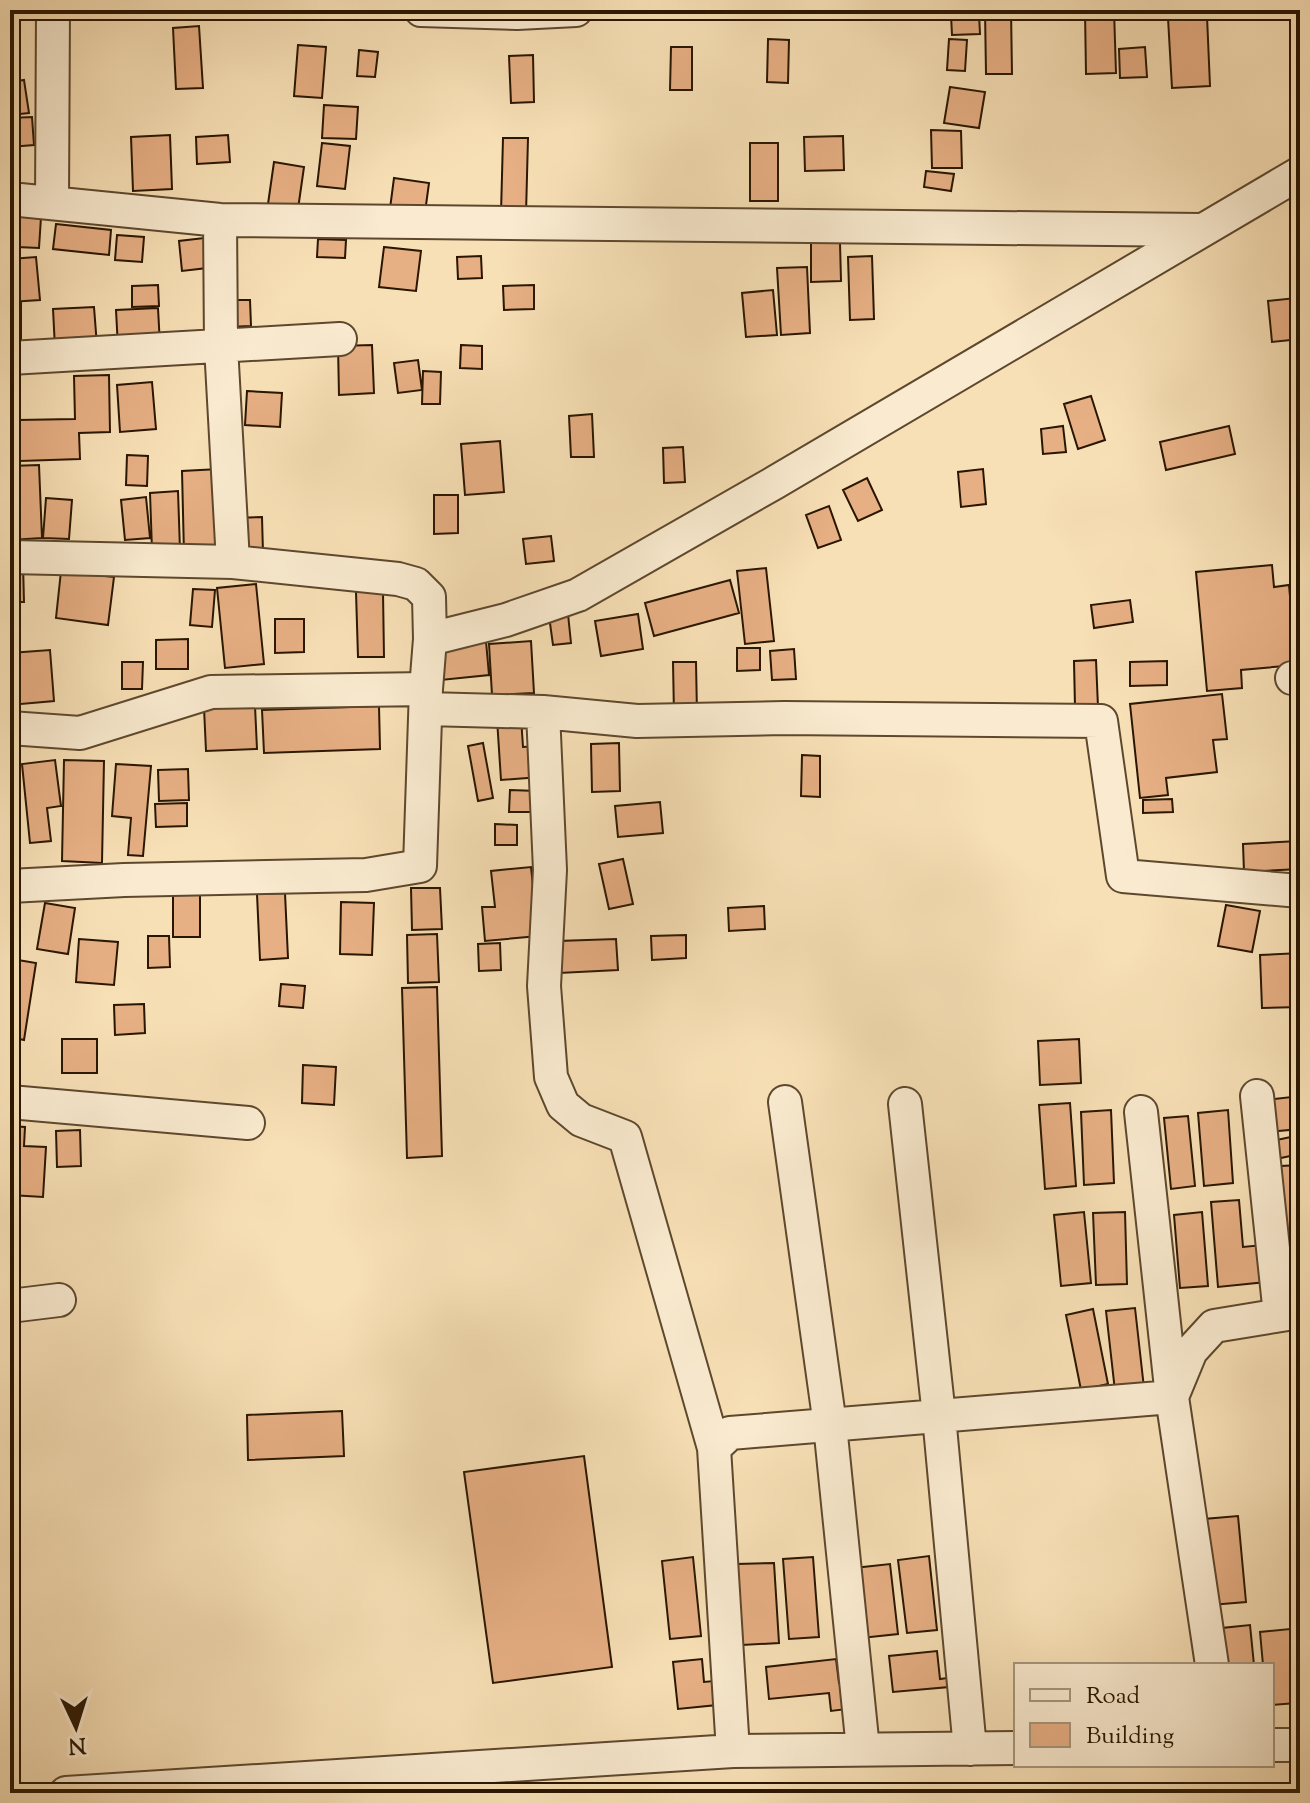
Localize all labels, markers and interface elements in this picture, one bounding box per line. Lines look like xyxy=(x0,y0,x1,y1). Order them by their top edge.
legend xyxy=(1014,1663,1274,1767)
text: Road xyxy=(1086,1680,1140,1714)
north arrow xyxy=(36,1687,116,1767)
text: Building xyxy=(1086,1720,1175,1754)
text: N xyxy=(67,1727,87,1761)

